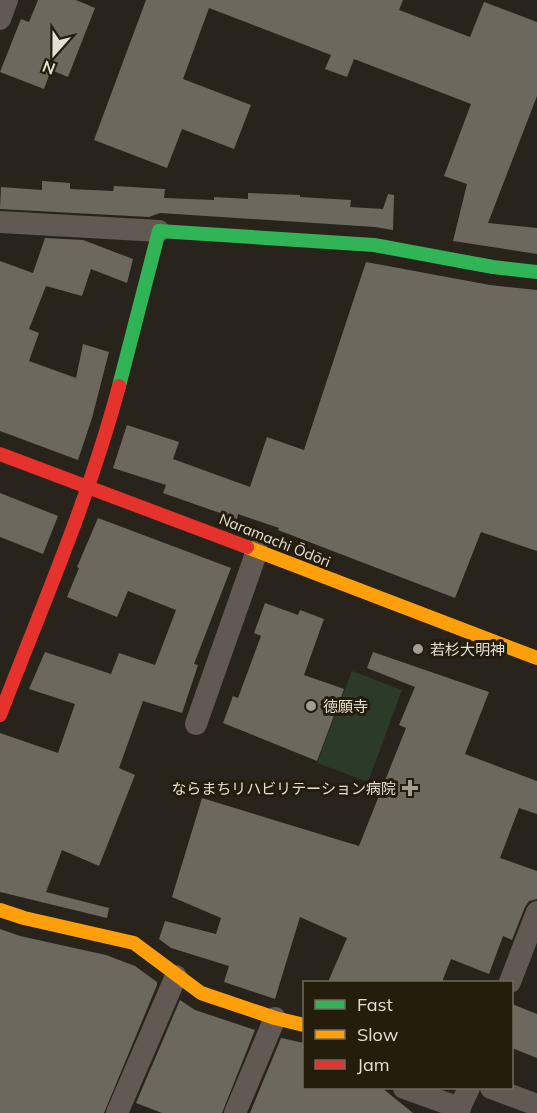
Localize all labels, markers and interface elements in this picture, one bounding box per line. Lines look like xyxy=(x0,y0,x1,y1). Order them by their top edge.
north arrow xyxy=(24,24,84,84)
text: N xyxy=(39,57,58,80)
street label: Naramachi Ōdōri xyxy=(216,509,334,571)
place label: 若杉大明神 xyxy=(430,640,505,659)
marker: 若杉大明神 xyxy=(411,642,425,656)
place label: 徳願寺 xyxy=(323,697,368,716)
marker: 徳願寺 xyxy=(304,699,318,713)
place label: ならまちリハビリテーション病院 xyxy=(171,779,396,798)
marker: ならまちリハビリテーション病院 xyxy=(401,779,419,797)
legend xyxy=(303,981,513,1089)
text: Fast xyxy=(357,993,393,1016)
text: Slow xyxy=(357,1023,399,1046)
text: Jam xyxy=(357,1053,390,1076)

